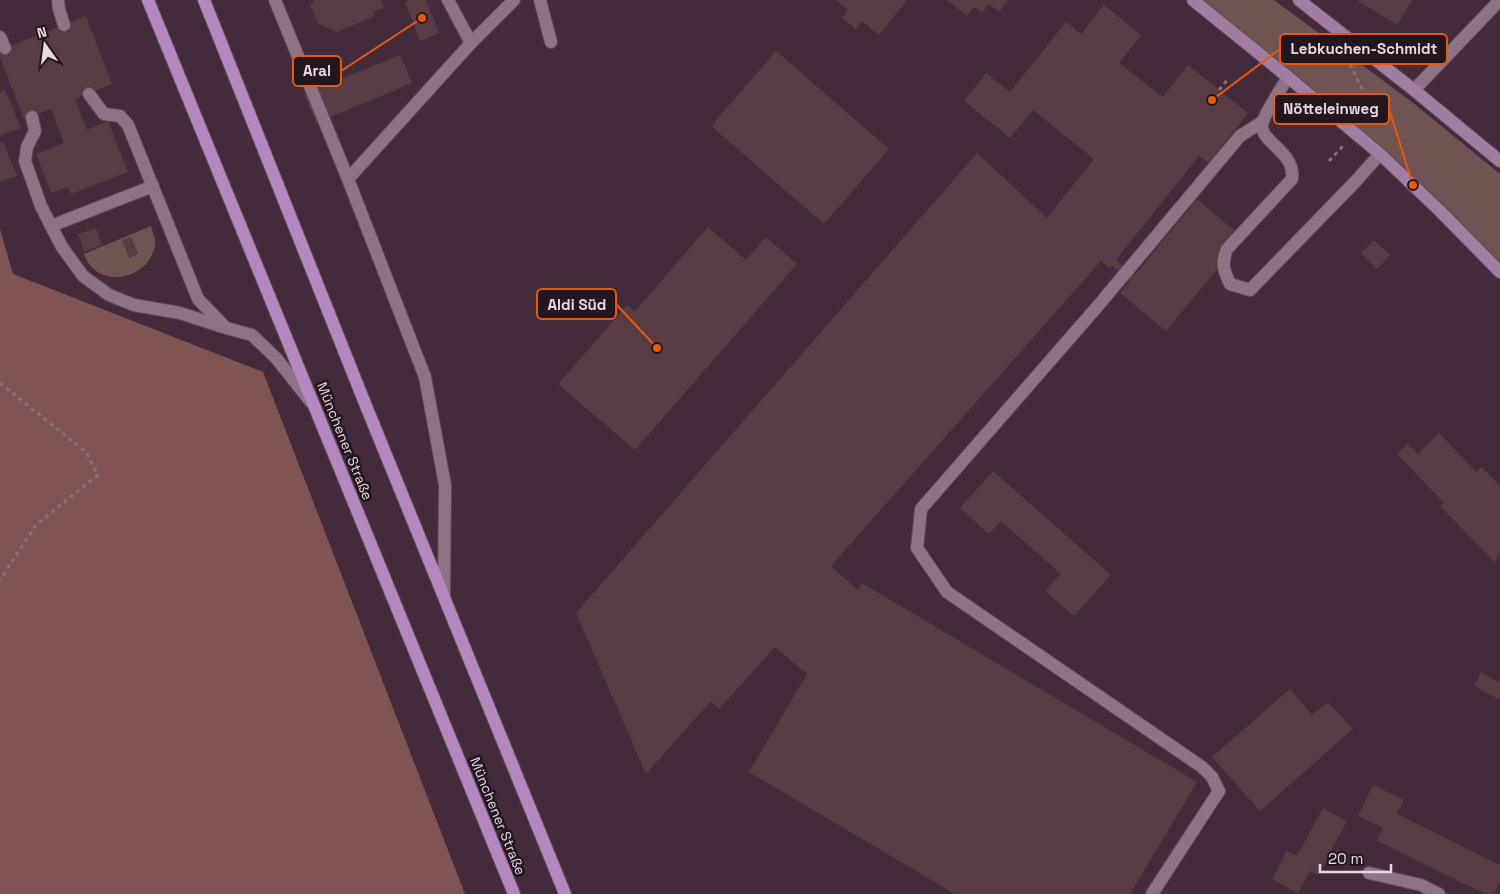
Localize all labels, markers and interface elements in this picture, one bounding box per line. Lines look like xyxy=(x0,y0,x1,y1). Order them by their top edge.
north arrow xyxy=(20,20,70,70)
text: N xyxy=(35,23,49,42)
callout: Lebkuchen-Schmidt xyxy=(1280,34,1447,64)
text: Lebkuchen-Schmidt xyxy=(1291,39,1438,58)
callout: Aral xyxy=(293,56,341,86)
text: Aral xyxy=(303,61,331,80)
callout: Nötteleinweg xyxy=(1274,94,1389,124)
text: Nötteleinweg xyxy=(1283,99,1379,118)
callout: Aldi Süd xyxy=(537,289,616,319)
text: Aldi Süd xyxy=(548,295,606,314)
street label: Münchener Straße xyxy=(313,379,377,503)
street label: Münchener Straße xyxy=(466,754,530,878)
scale bar xyxy=(1320,842,1391,874)
text: 20 m xyxy=(1328,849,1363,868)

